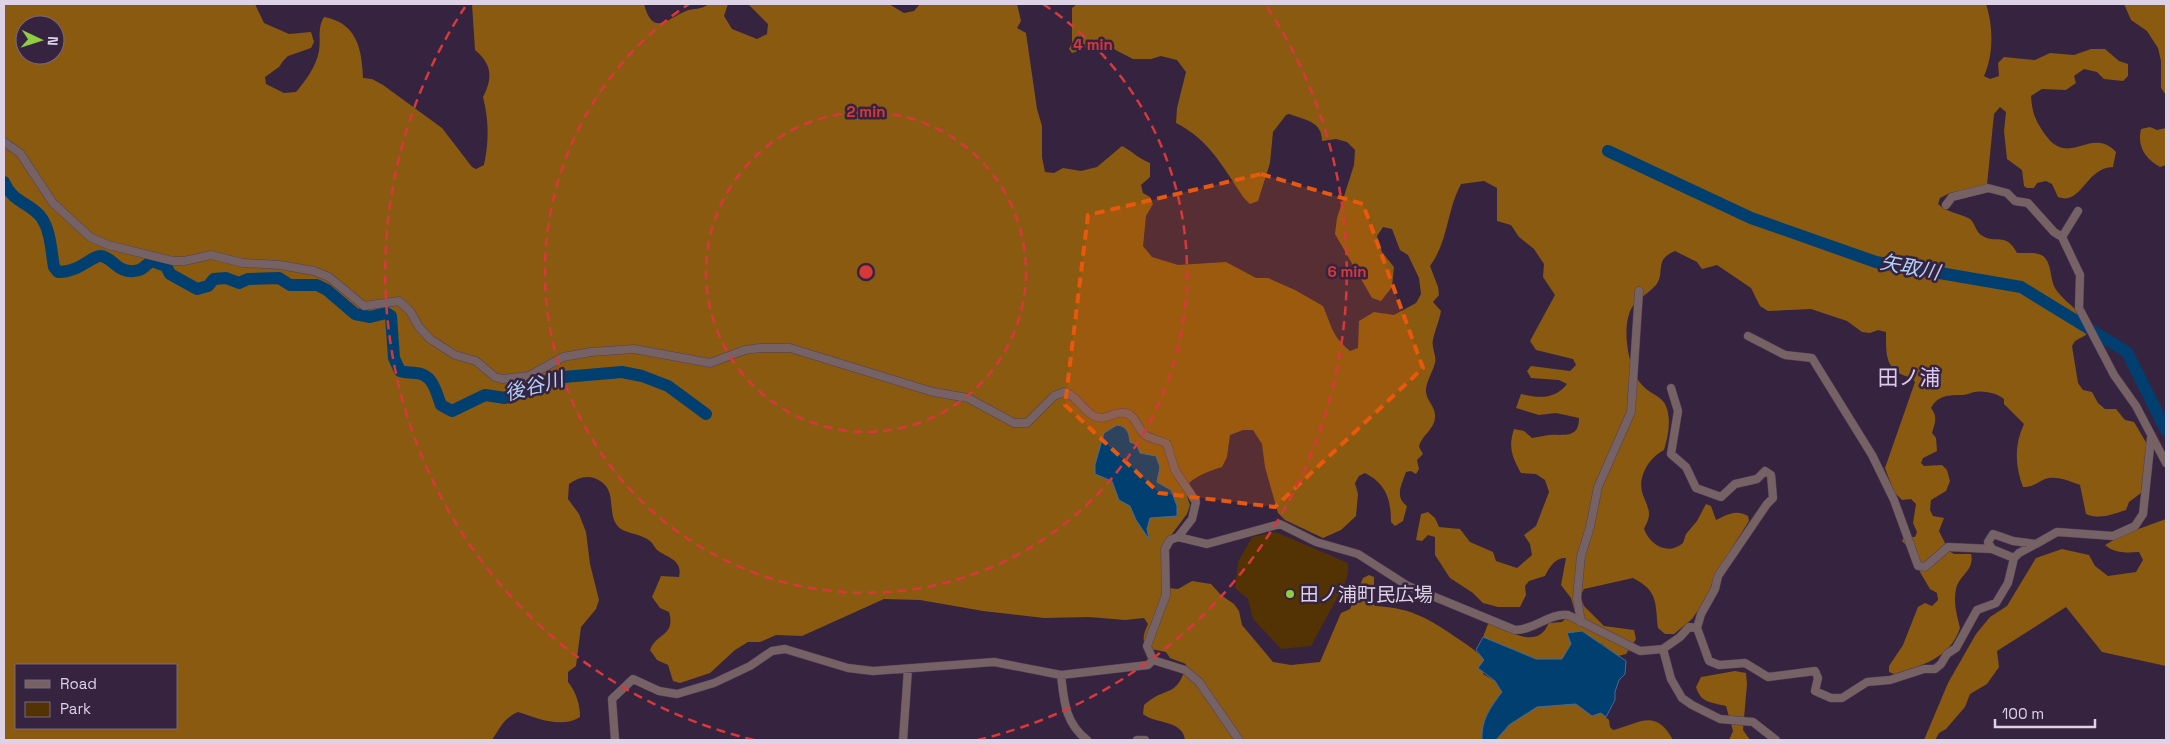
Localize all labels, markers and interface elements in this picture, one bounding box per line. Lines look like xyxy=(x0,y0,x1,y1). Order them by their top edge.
north arrow xyxy=(15,15,65,65)
text: 4 min xyxy=(1073,35,1113,54)
text: N xyxy=(44,36,62,46)
text: 2 min xyxy=(847,102,885,121)
water label: 矢取川 xyxy=(1878,249,1944,286)
text: 6 min xyxy=(1327,262,1367,281)
centre of rings xyxy=(857,263,875,281)
district label: 田ノ浦 xyxy=(1878,364,1941,391)
water label: 後谷川 xyxy=(502,365,568,406)
place label: 田ノ浦町民広場 xyxy=(1300,582,1433,607)
marker: 田ノ浦町民広場 xyxy=(1284,588,1296,600)
legend xyxy=(15,664,178,729)
text: Road xyxy=(60,674,97,693)
scale bar xyxy=(1995,696,2095,728)
text: Park xyxy=(60,699,91,718)
text: 100 m xyxy=(2002,704,2044,723)

